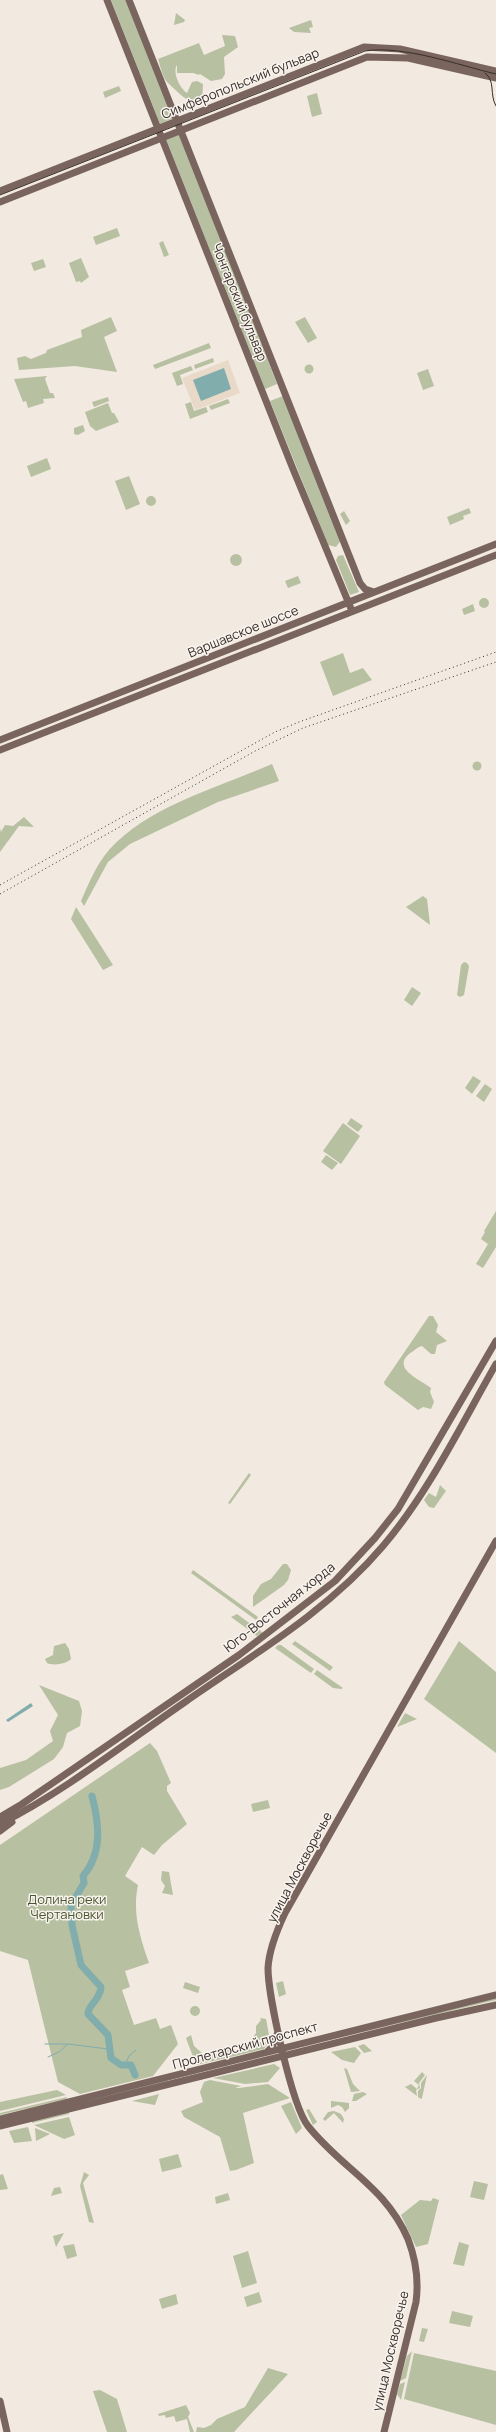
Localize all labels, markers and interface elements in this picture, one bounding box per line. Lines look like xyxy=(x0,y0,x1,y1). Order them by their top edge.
street label: Симферопольский бульвар xyxy=(158,43,322,123)
street label: Чонгарский бульвар xyxy=(208,240,272,364)
street label: Варшавское шоссе xyxy=(185,600,301,661)
street label: Юго-Восточная хорда xyxy=(220,1558,338,1656)
street label: улица Москворечье xyxy=(262,1808,336,1926)
park label: Долина реки Чертановки xyxy=(28,1890,106,1923)
street label: Пролетарский проспект xyxy=(170,2017,320,2073)
street label: улица Москворечье xyxy=(367,2289,413,2413)

